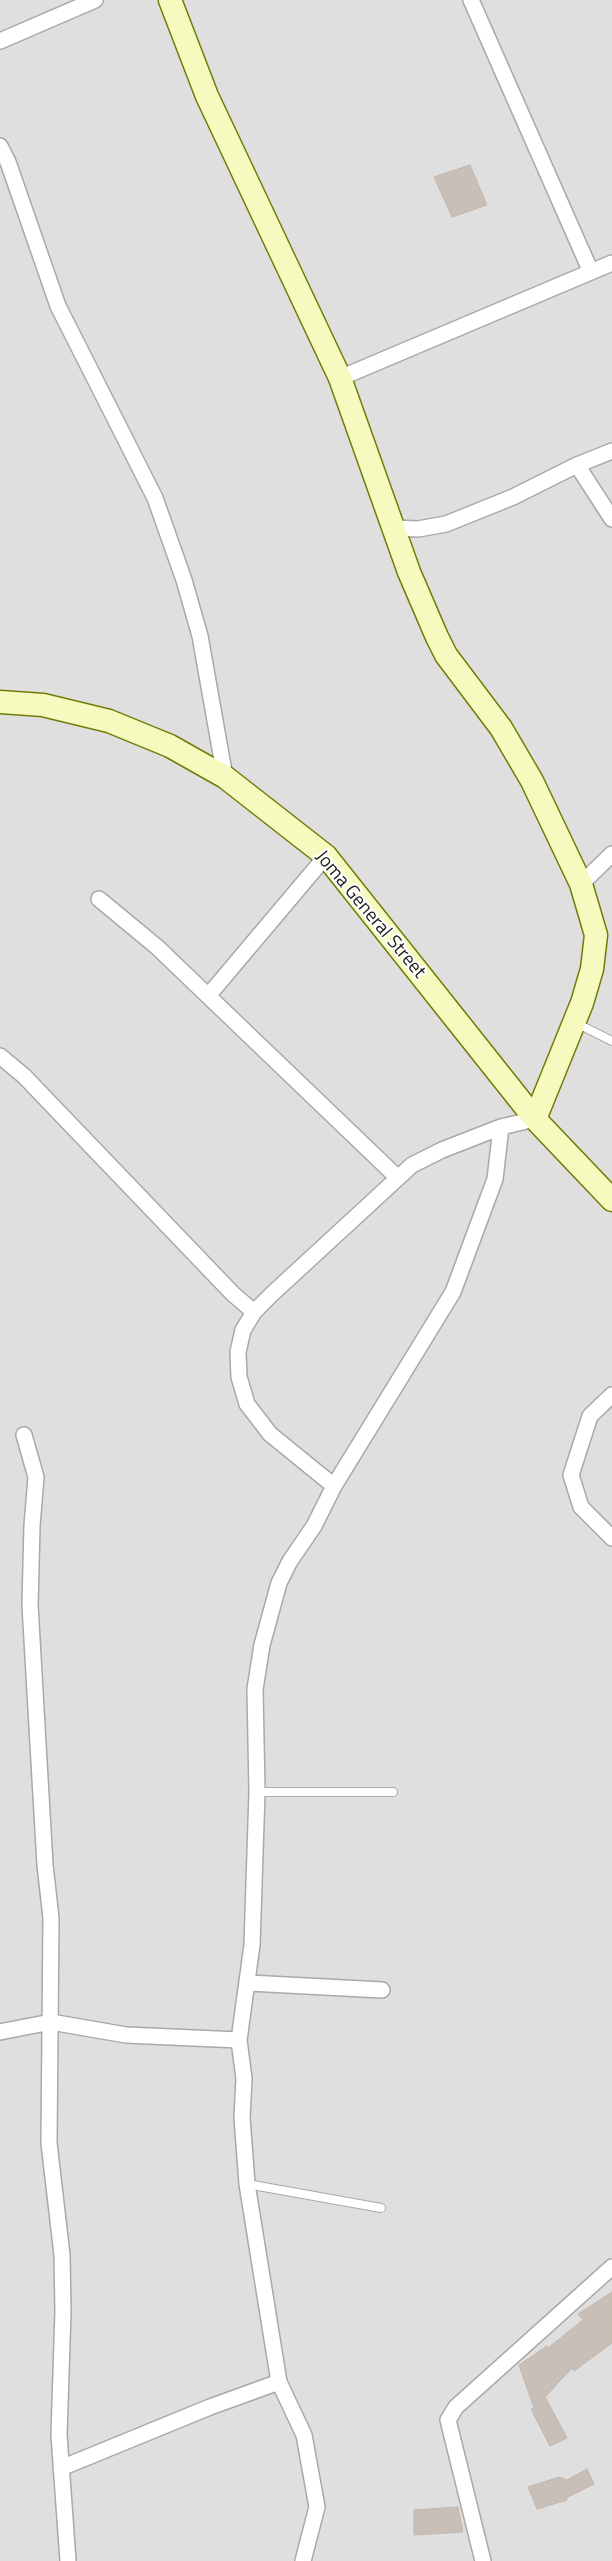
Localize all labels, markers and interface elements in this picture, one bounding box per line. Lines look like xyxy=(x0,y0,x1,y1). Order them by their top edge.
street label: Joma General Street xyxy=(310,846,430,984)

